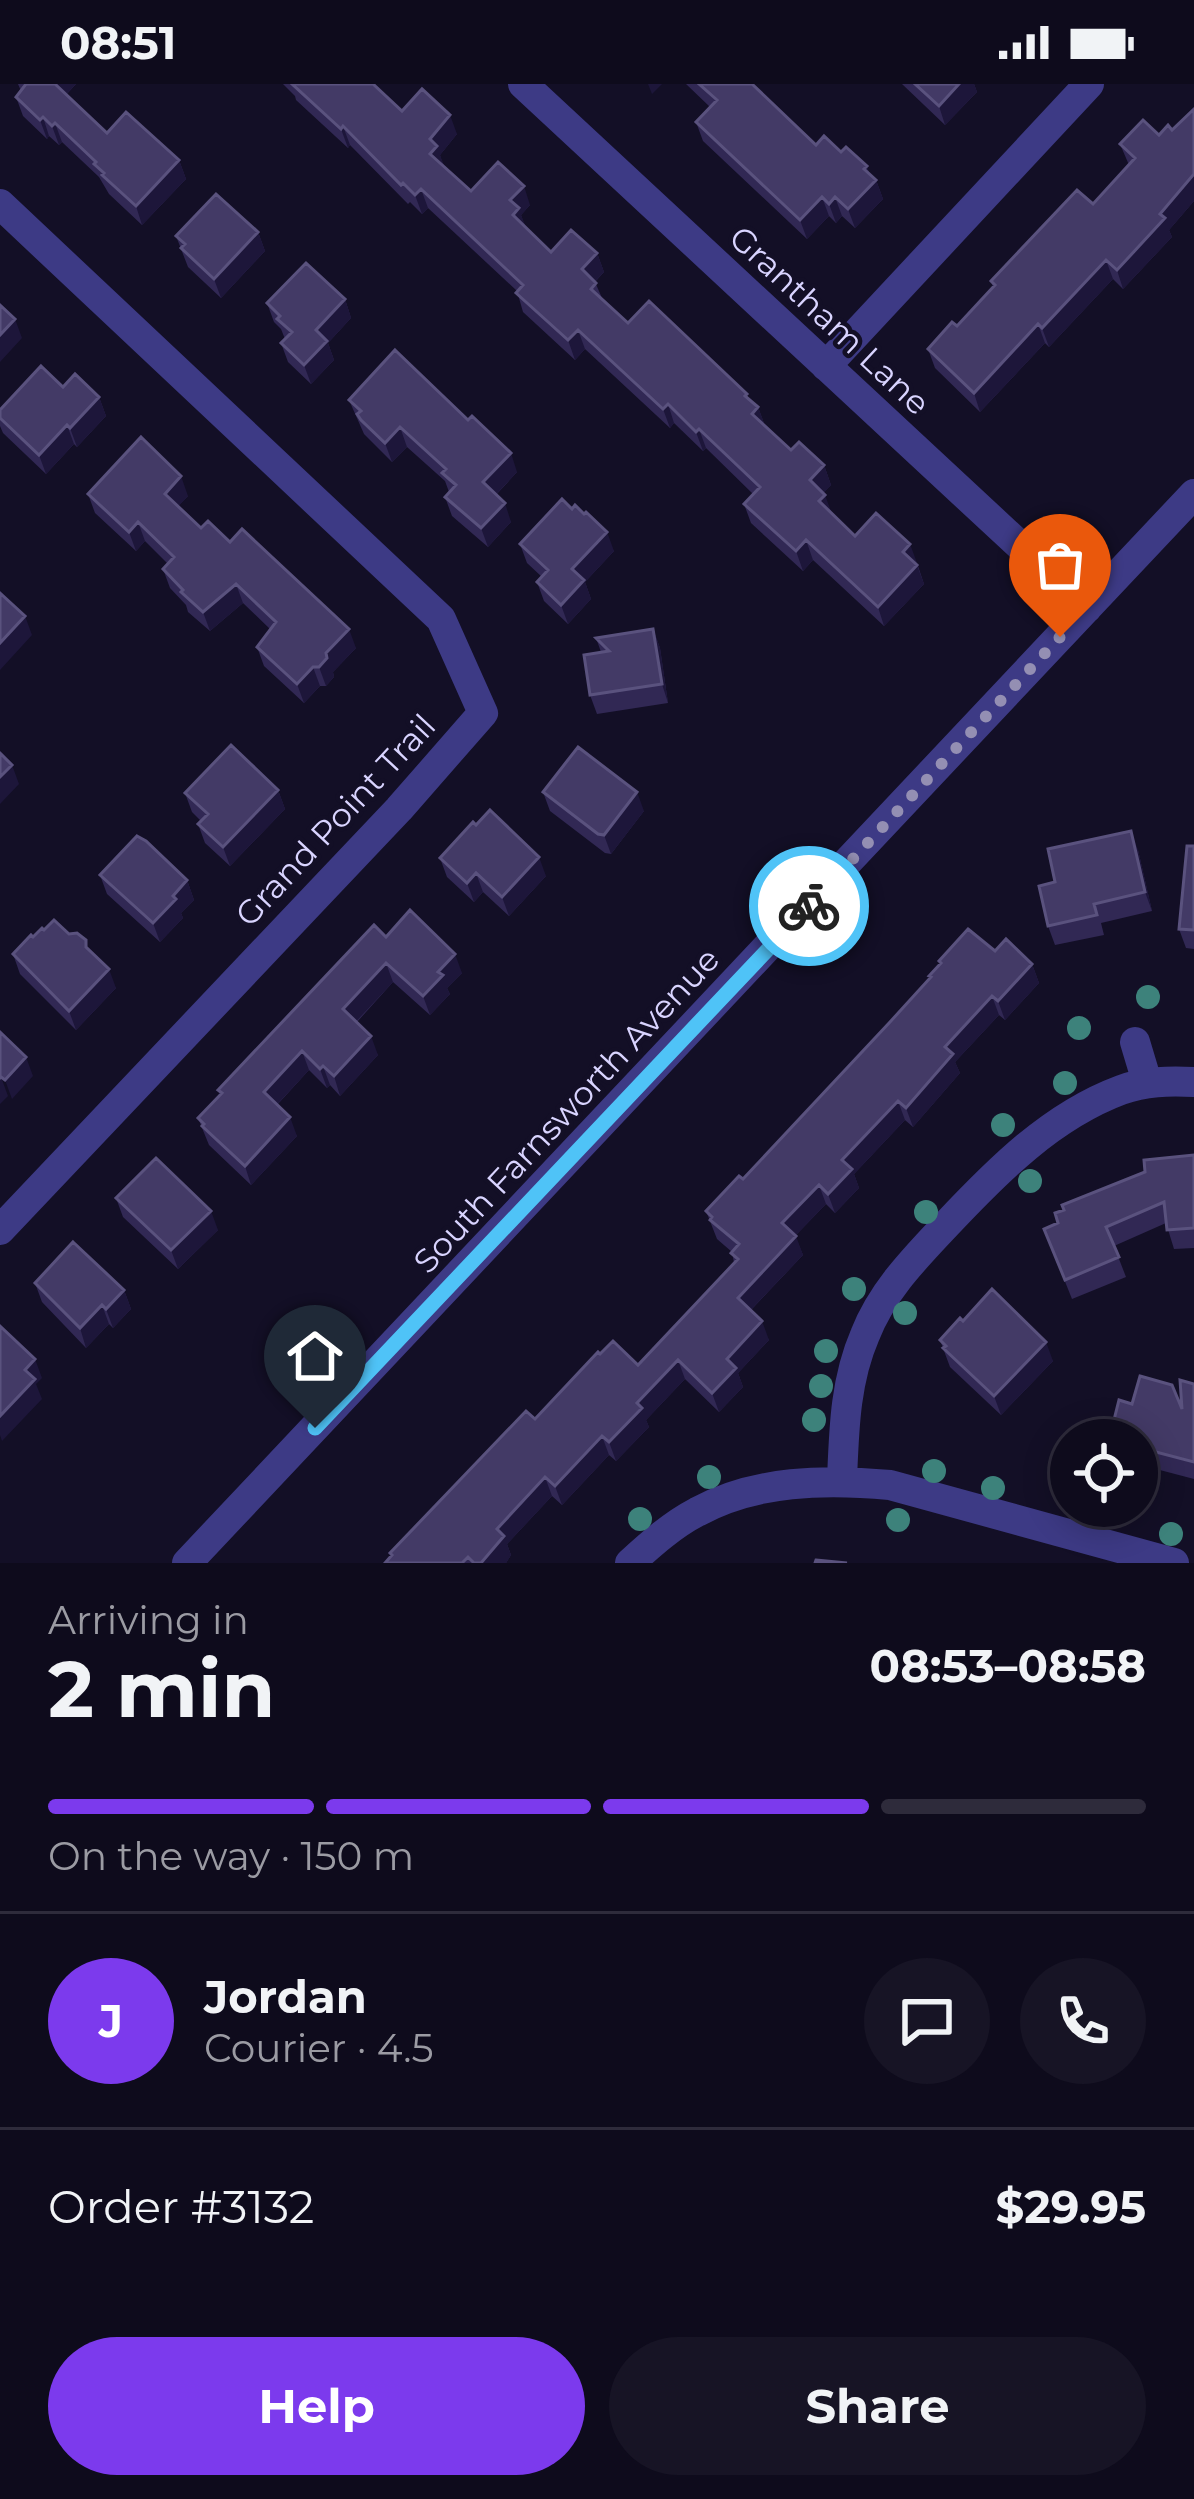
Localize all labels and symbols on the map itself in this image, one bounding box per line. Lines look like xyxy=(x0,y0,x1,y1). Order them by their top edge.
street label: Grantham Lane xyxy=(722,217,938,423)
pin xyxy=(1009,514,1111,637)
street label: Grand Point Trail xyxy=(227,706,443,934)
courier xyxy=(749,846,869,966)
street label: South Farnsworth Avenue xyxy=(405,939,727,1281)
pin xyxy=(264,1305,366,1428)

